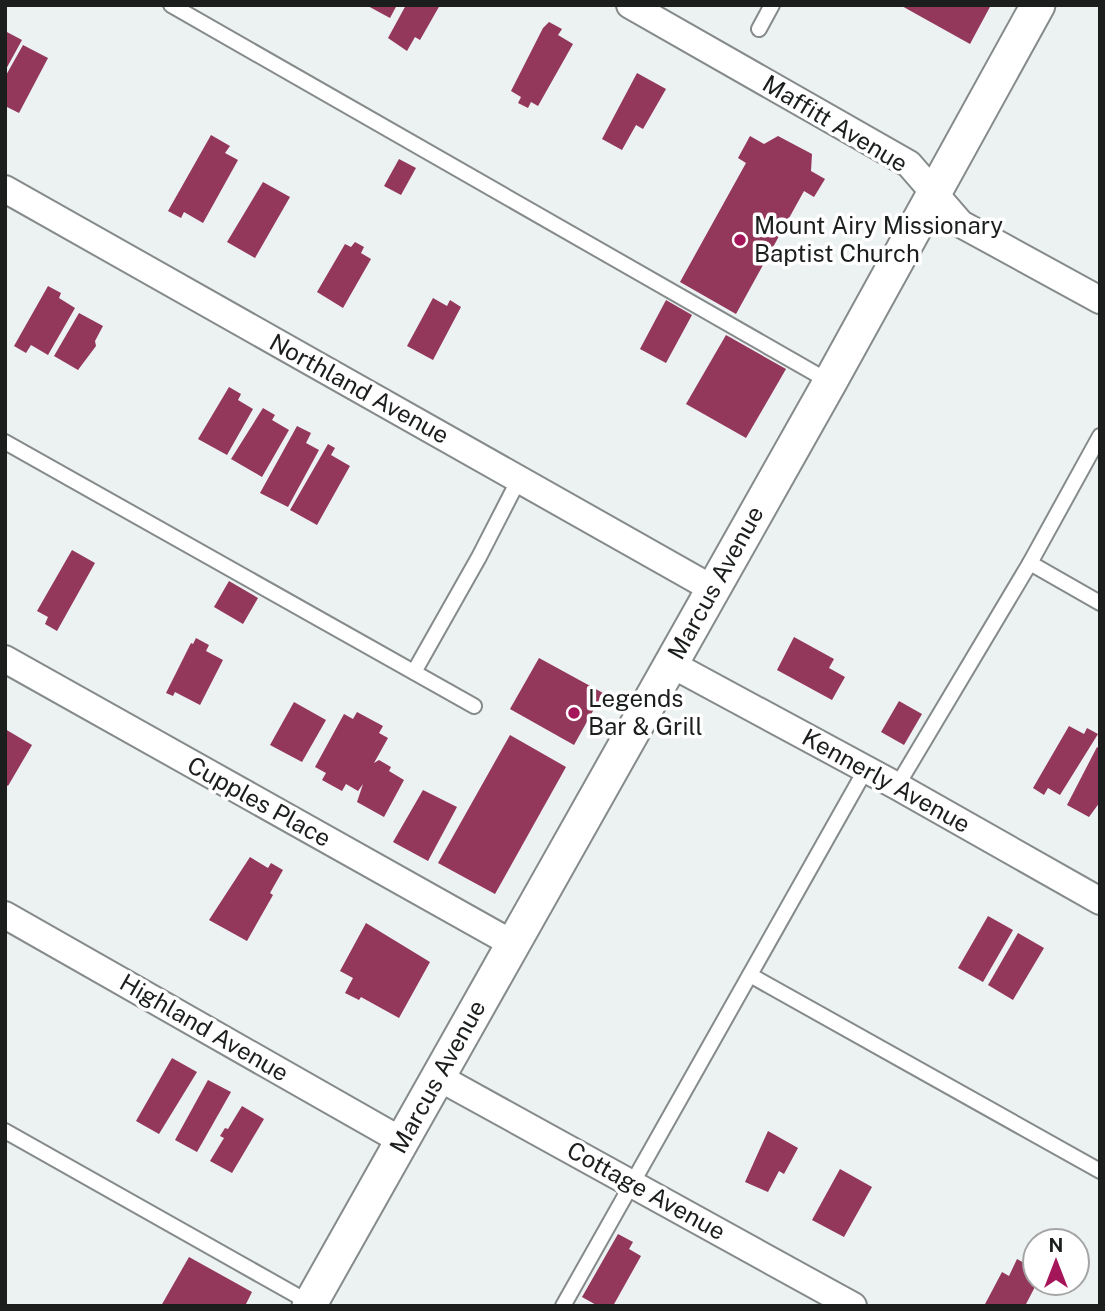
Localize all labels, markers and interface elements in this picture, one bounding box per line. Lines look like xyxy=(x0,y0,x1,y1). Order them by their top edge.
street label: Maffitt Avenue xyxy=(758,69,913,177)
place label: Mount Airy Missionary Baptist Church xyxy=(754,211,1003,267)
marker: Mount Airy Missionary Baptist Church xyxy=(732,232,748,248)
street label: Northland Avenue xyxy=(265,327,454,449)
street label: Marcus Avenue xyxy=(661,501,769,664)
place label: Legends Bar & Grill xyxy=(588,684,703,740)
marker: Legends Bar & Grill xyxy=(566,705,582,721)
street label: Kennerly Avenue xyxy=(798,722,975,838)
street label: Cupples Place xyxy=(183,750,336,852)
street label: Highland Avenue xyxy=(115,968,294,1087)
street label: Marcus Avenue xyxy=(383,995,491,1158)
street label: Cottage Avenue xyxy=(563,1135,730,1245)
north arrow xyxy=(1021,1227,1091,1297)
text: N xyxy=(1049,1234,1063,1256)

